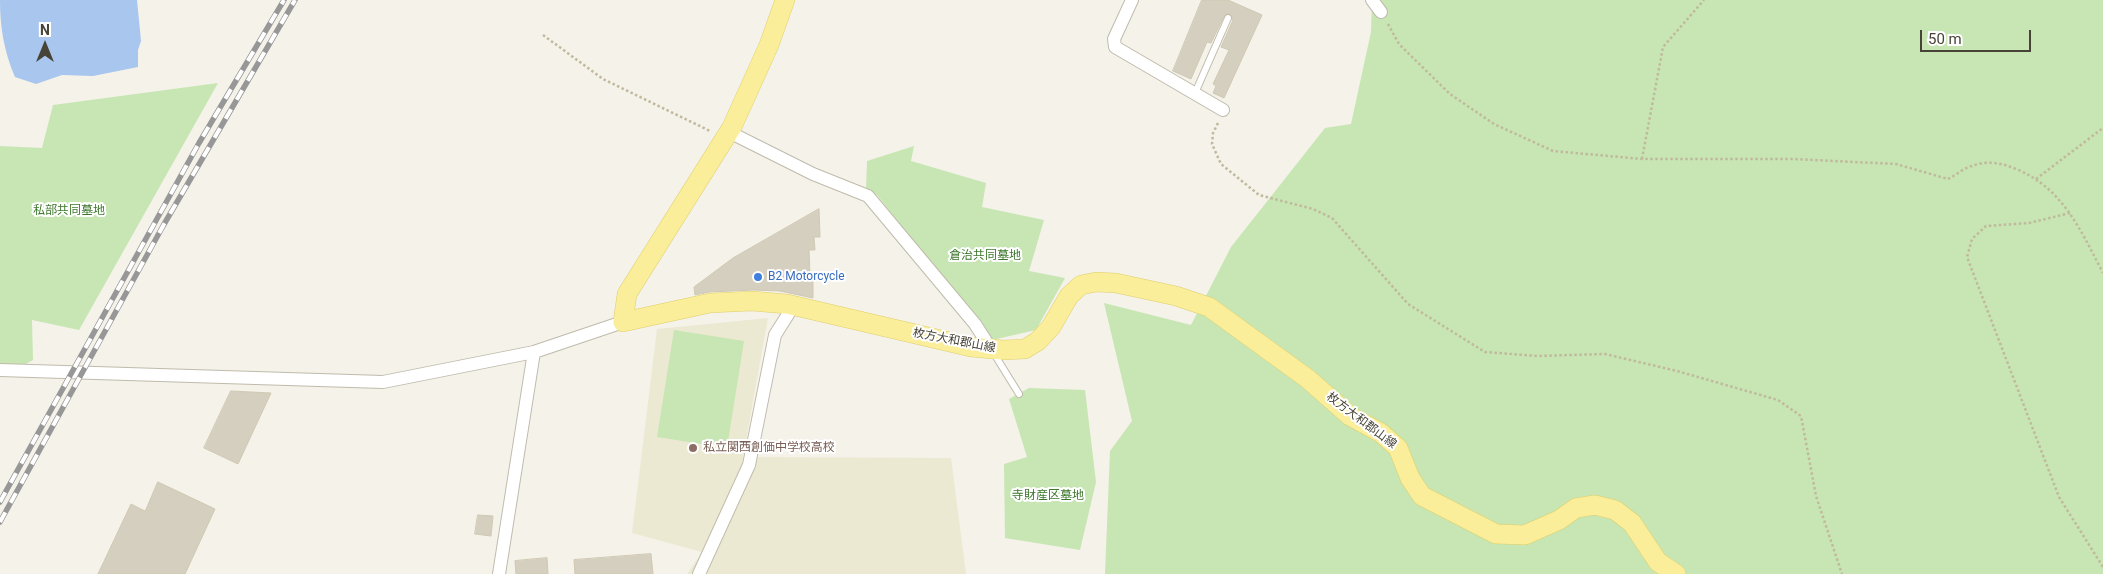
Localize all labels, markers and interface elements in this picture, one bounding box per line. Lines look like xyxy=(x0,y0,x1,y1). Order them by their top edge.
north arrow xyxy=(20,20,70,70)
scale bar xyxy=(1923,20,2034,52)
text: N xyxy=(40,22,50,38)
text: 50 m xyxy=(1928,30,1962,48)
park label: 私部共同墓地 xyxy=(33,204,105,218)
park label: 倉治共同墓地 xyxy=(949,249,1021,263)
place label: B2 Motorcycle xyxy=(768,270,845,284)
marker: B2 Motorcycle xyxy=(752,271,764,283)
street label: 枚方大和郡山線 xyxy=(911,326,997,356)
street label: 枚方大和郡山線 xyxy=(1323,390,1399,452)
place label: 私立関西創価中学校高校 xyxy=(703,441,835,455)
marker: 私立関西創価中学校高校 xyxy=(687,442,699,454)
park label: 寺財産区墓地 xyxy=(1012,489,1084,503)

